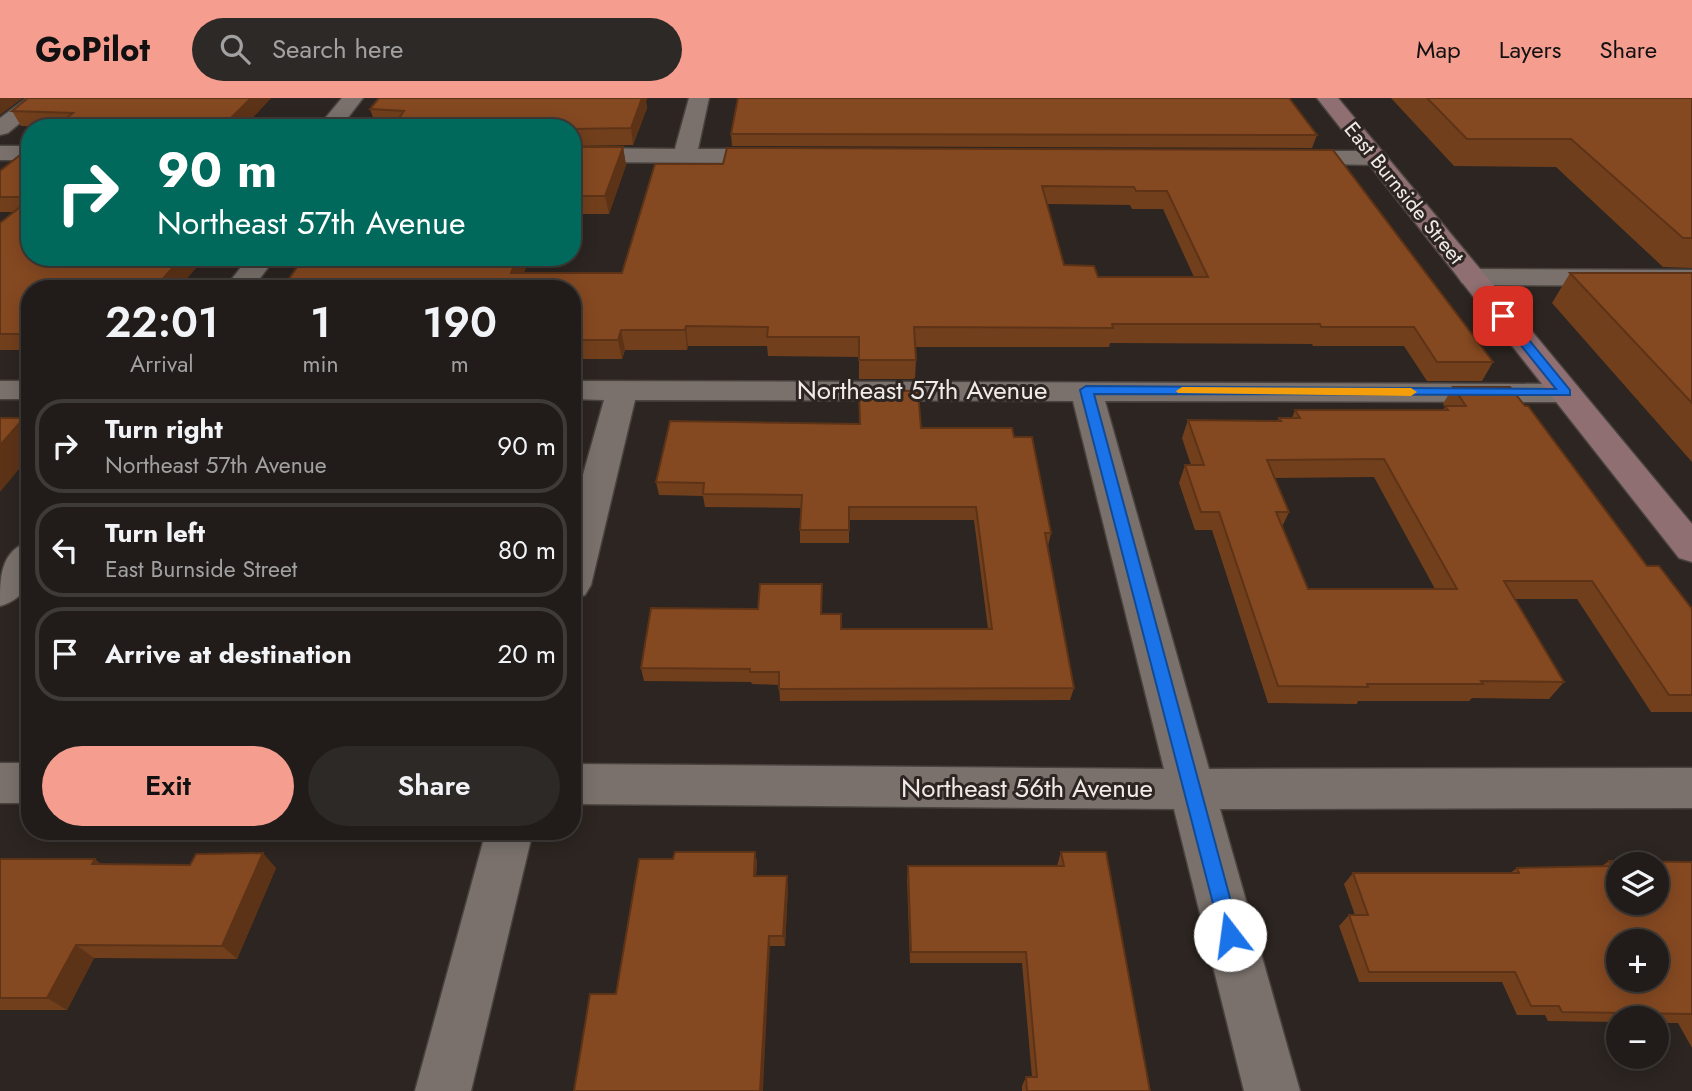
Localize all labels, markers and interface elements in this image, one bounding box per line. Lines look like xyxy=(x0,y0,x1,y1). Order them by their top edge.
search box xyxy=(192,18,682,81)
text: GoPilot xyxy=(35,26,150,73)
icon: search xyxy=(216,30,254,68)
text: Search here xyxy=(272,30,403,68)
text: Map xyxy=(1416,32,1461,67)
text: Layers xyxy=(1499,32,1561,67)
text: Share xyxy=(1599,32,1657,67)
street label: East Burnside Street xyxy=(1337,115,1471,271)
text: 90 m xyxy=(157,135,277,205)
icon: right xyxy=(42,147,133,238)
text: Northeast 57th Avenue xyxy=(157,200,465,246)
pin xyxy=(1473,286,1533,346)
text: 22:01 xyxy=(105,292,219,353)
text: 1 xyxy=(310,292,331,353)
text: 190 xyxy=(423,292,497,353)
icon: arrive xyxy=(1484,297,1522,335)
text: Arrival xyxy=(130,347,194,381)
text: min xyxy=(303,347,339,381)
text: m xyxy=(451,347,469,381)
street label: Northeast 57th Avenue xyxy=(797,371,1047,409)
text: Turn right xyxy=(105,410,223,448)
icon: right xyxy=(46,427,84,465)
text: 90 m xyxy=(497,427,556,465)
text: Northeast 57th Avenue xyxy=(105,448,327,482)
text: Turn left xyxy=(105,514,205,552)
icon: left xyxy=(46,531,84,569)
text: 80 m xyxy=(498,531,556,569)
text: East Burnside Street xyxy=(105,552,297,586)
icon: arrive xyxy=(46,635,84,673)
text: Arrive at destination xyxy=(105,635,352,673)
text: 20 m xyxy=(498,635,556,673)
button: Exit xyxy=(42,746,294,826)
button: Share xyxy=(308,746,560,826)
street label: Northeast 56th Avenue xyxy=(901,769,1153,807)
map controls xyxy=(1606,852,1669,1069)
button: layers xyxy=(1606,852,1669,915)
position arrow xyxy=(1193,898,1267,972)
button: + xyxy=(1606,929,1669,992)
button: − xyxy=(1606,1006,1669,1069)

